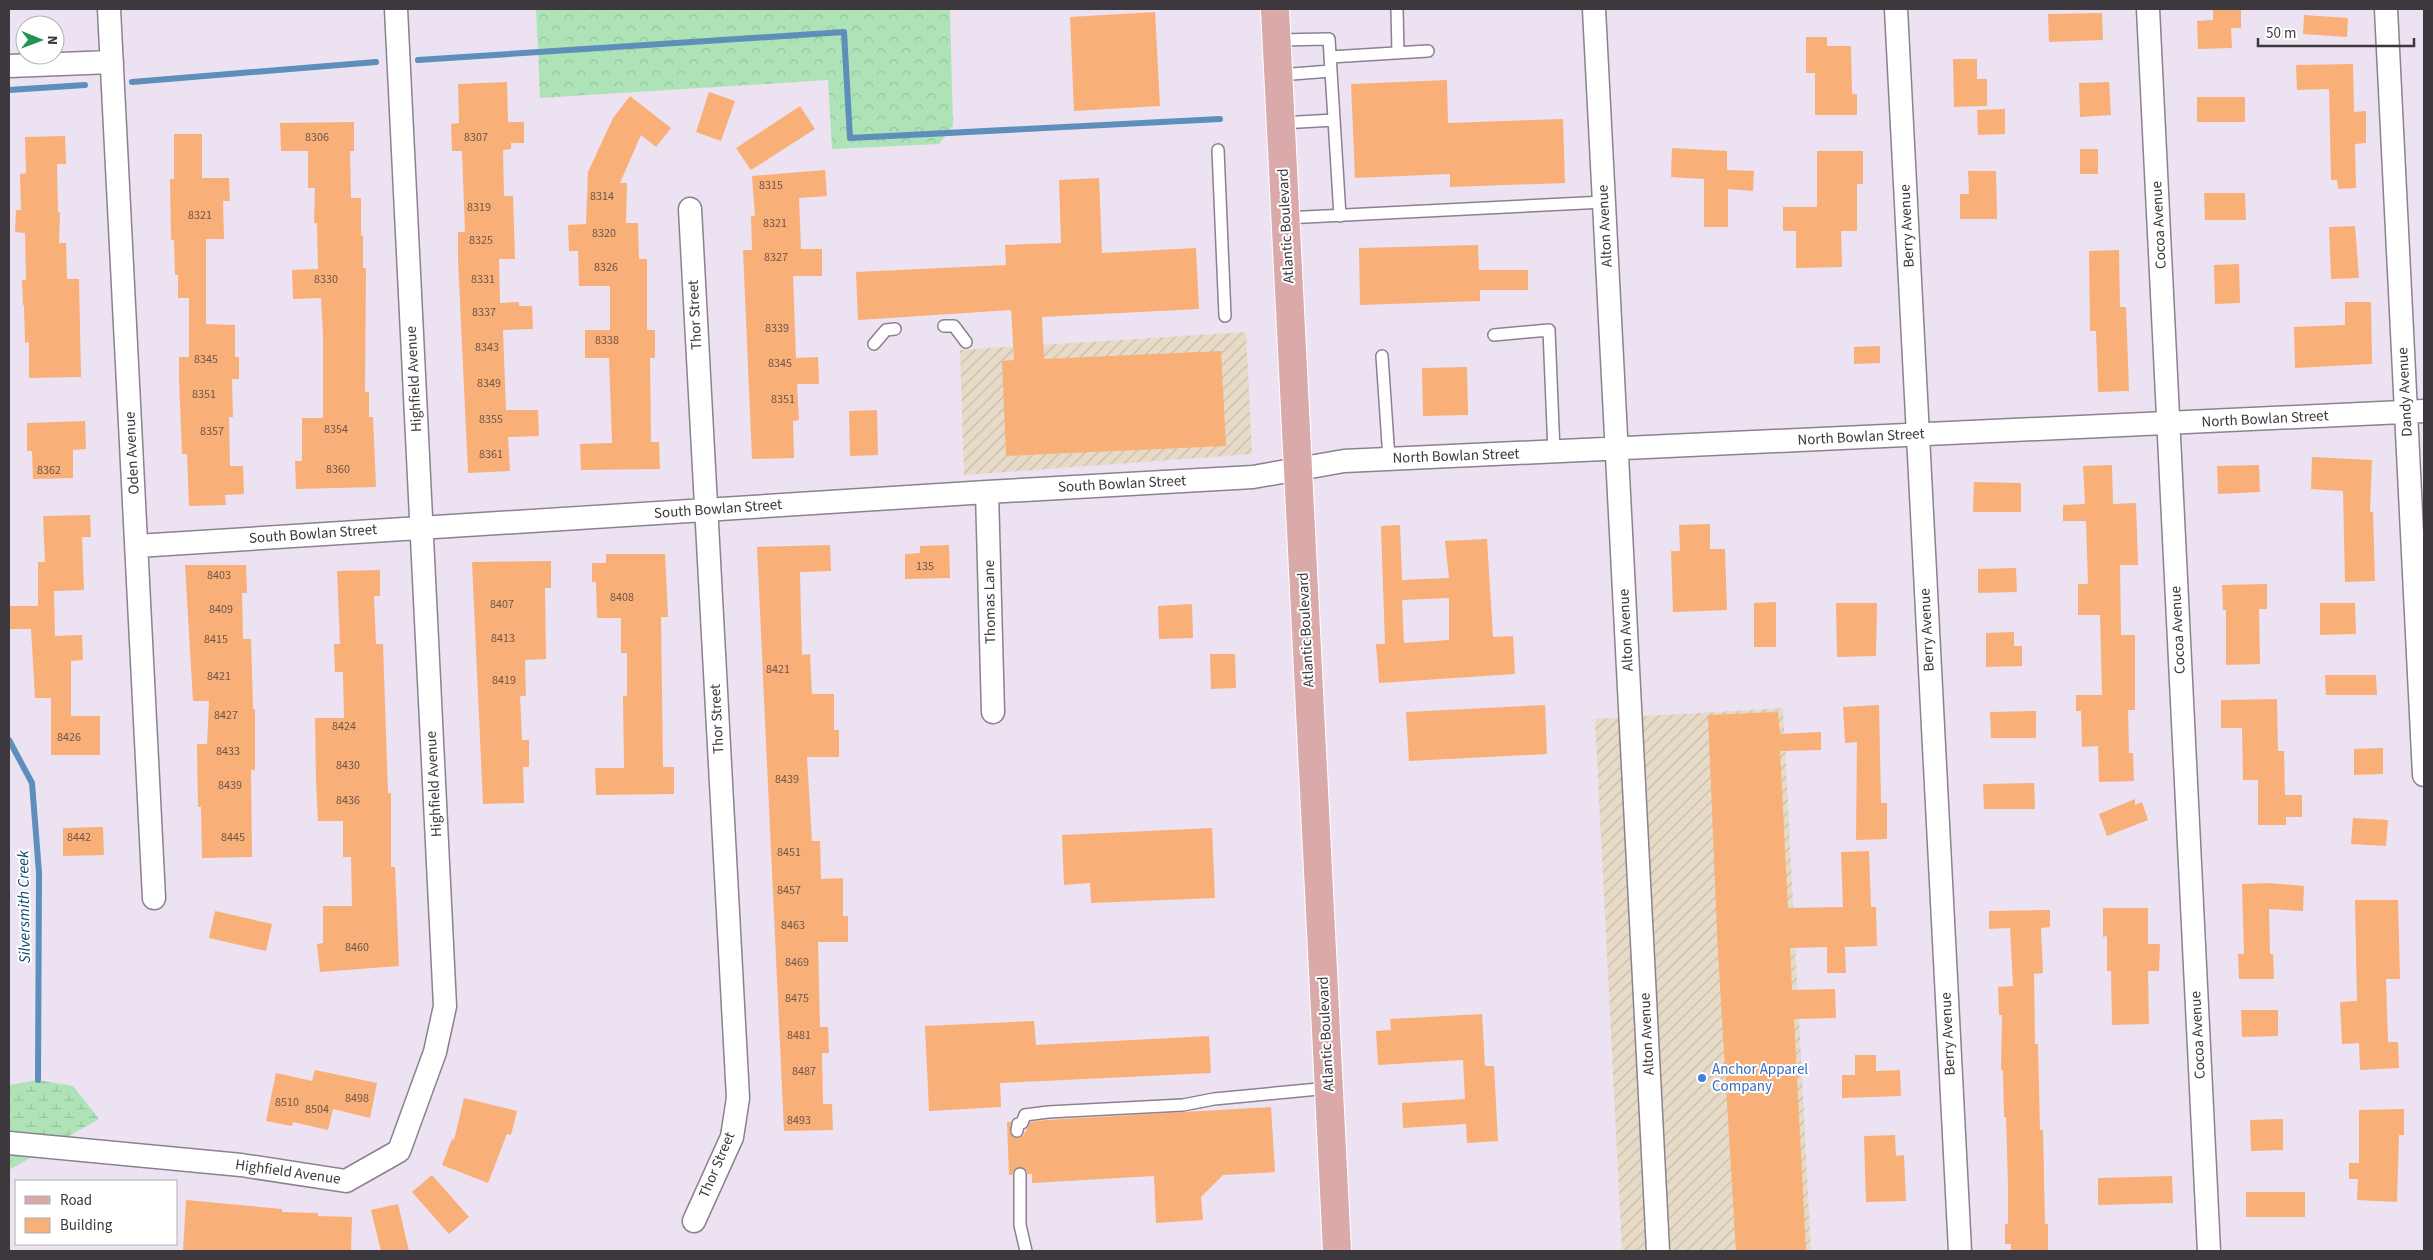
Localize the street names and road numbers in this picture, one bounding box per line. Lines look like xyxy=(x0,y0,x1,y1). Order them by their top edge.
street label: Atlantic Boulevard xyxy=(1272,168,1300,284)
street label: Cocoa Avenue xyxy=(2146,181,2172,269)
street label: Alton Avenue xyxy=(1592,184,1618,268)
street label: Berry Avenue xyxy=(1894,184,1920,268)
street label: Thor Street xyxy=(683,279,707,351)
street label: Highfield Avenue xyxy=(401,325,427,433)
street label: Dandy Avenue xyxy=(2392,347,2418,437)
street label: North Bowlan Street xyxy=(2201,405,2329,433)
street label: Oden Avenue xyxy=(119,411,145,495)
street label: North Bowlan Street xyxy=(1797,423,1925,451)
street label: North Bowlan Street xyxy=(1392,443,1520,469)
street label: South Bowlan Street xyxy=(1057,470,1187,498)
street label: South Bowlan Street xyxy=(653,494,783,524)
street label: South Bowlan Street xyxy=(248,519,378,549)
street label: Thomas Lane xyxy=(979,560,1001,644)
street label: Atlantic Boulevard xyxy=(1292,572,1320,688)
street label: Cocoa Avenue xyxy=(2165,586,2191,674)
street label: Alton Avenue xyxy=(1613,588,1639,672)
street label: Berry Avenue xyxy=(1914,588,1940,672)
street label: Thor Street xyxy=(705,683,729,755)
street label: Highfield Avenue xyxy=(421,730,447,838)
street label: Atlantic Boulevard xyxy=(1312,976,1340,1092)
street label: Cocoa Avenue xyxy=(2185,991,2211,1079)
street label: Alton Avenue xyxy=(1634,992,1660,1076)
street label: Berry Avenue xyxy=(1935,992,1961,1076)
street label: Thor Street xyxy=(694,1129,740,1201)
street label: Highfield Avenue xyxy=(234,1154,342,1190)

